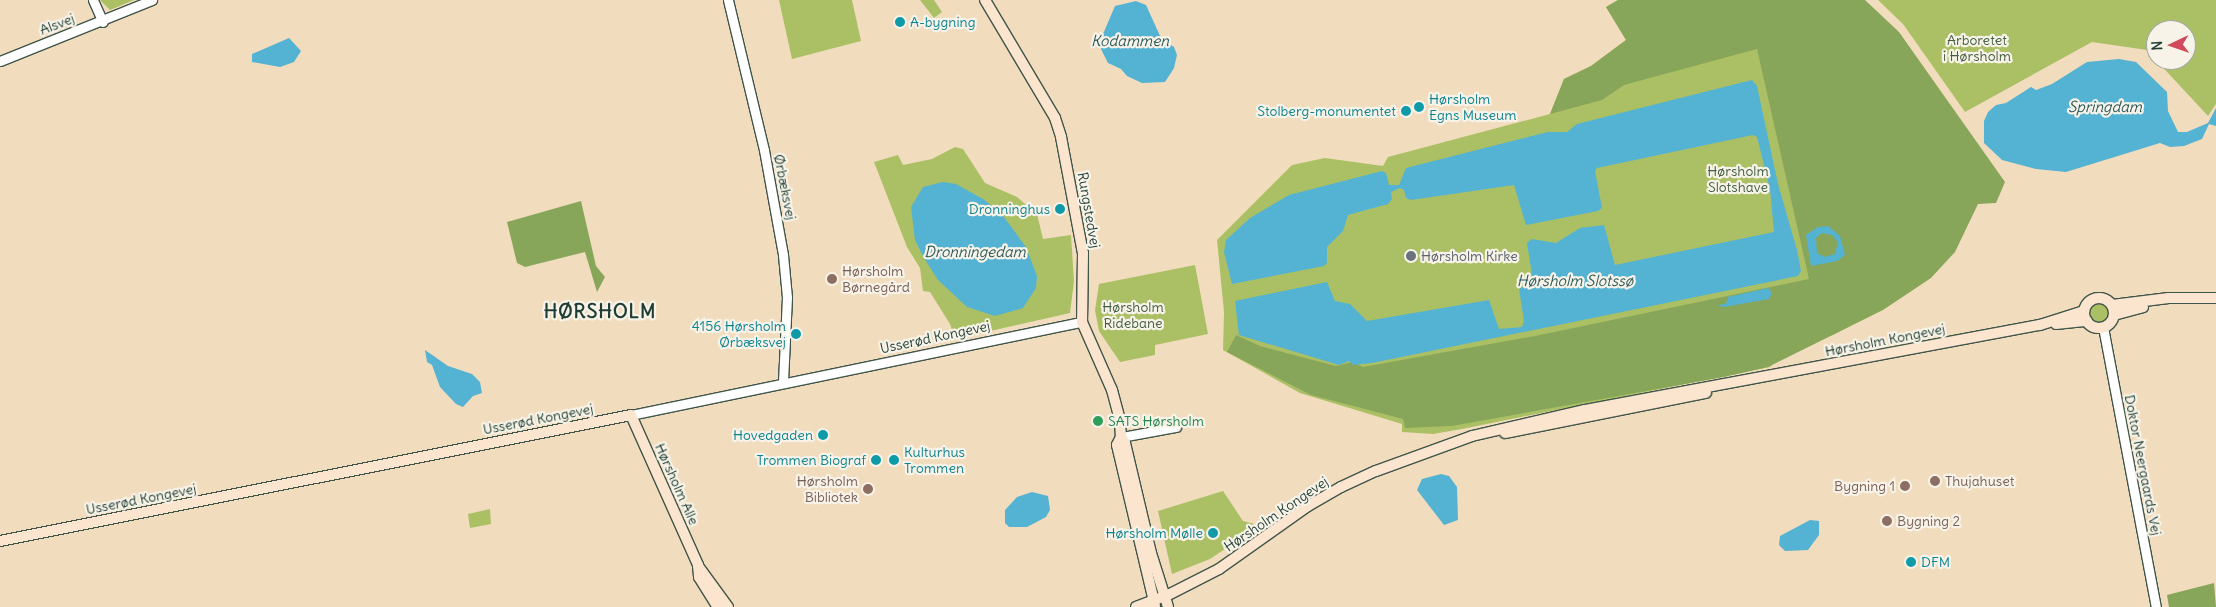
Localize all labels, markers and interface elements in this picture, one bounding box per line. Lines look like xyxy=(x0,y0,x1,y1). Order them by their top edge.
street label: Alsvej xyxy=(37,10,77,38)
place label: A-bygning xyxy=(910,14,976,30)
marker: A-bygning xyxy=(894,16,906,28)
north arrow xyxy=(2146,20,2196,70)
water label: Kodammen xyxy=(1091,32,1169,50)
park label: Arboretet i Hørsholm xyxy=(1943,32,2011,64)
text: N xyxy=(2148,40,2166,51)
place label: Hørsholm Egns Museum xyxy=(1429,91,1516,124)
water label: Springdam xyxy=(2068,98,2142,116)
marker: Hørsholm Egns Museum xyxy=(1413,101,1425,113)
place label: Stolberg-monumentet xyxy=(1257,103,1396,119)
marker: Stolberg-monumentet xyxy=(1400,105,1412,117)
street label: Ørbæksvej xyxy=(770,153,800,221)
park label: Hørsholm Slotshave xyxy=(1707,163,1769,196)
street label: Rungstedvej xyxy=(1074,171,1104,249)
place label: Dronninghus xyxy=(969,201,1050,217)
marker: Dronninghus xyxy=(1054,203,1066,215)
water label: Dronningedam xyxy=(924,243,1026,261)
place label: Hørsholm Kirke xyxy=(1421,248,1518,264)
marker: Hørsholm Kirke xyxy=(1405,250,1417,262)
place label: Hørsholm Børnegård xyxy=(842,263,910,296)
water label: Hørsholm Slotssø xyxy=(1517,272,1633,290)
marker: Hørsholm Børnegård xyxy=(826,273,838,285)
park label: Hørsholm Ridebane xyxy=(1102,299,1164,332)
district label: HØRSHOLM xyxy=(543,301,657,323)
street label: Usserød Kongevej xyxy=(878,317,992,357)
place label: 4156 Hørsholm Ørbæksvej xyxy=(692,318,786,351)
street label: Hørsholm Kongevej xyxy=(1824,320,1946,360)
marker: 4156 Hørsholm Ørbæksvej xyxy=(790,328,802,340)
street label: Doktor Neergaards Vej xyxy=(2121,393,2165,537)
street label: Usserød Kongevej xyxy=(481,400,595,438)
place label: SATS Hørsholm xyxy=(1108,413,1204,429)
marker: SATS Hørsholm xyxy=(1092,415,1104,427)
place label: Hovedgaden xyxy=(733,427,813,443)
marker: Hovedgaden xyxy=(817,429,829,441)
street label: Hørsholm Alle xyxy=(652,441,702,527)
place label: Kulturhus Trommen xyxy=(904,444,965,477)
place label: Trommen Biograf xyxy=(757,452,866,468)
marker: Trommen Biograf xyxy=(870,454,882,466)
marker: Kulturhus Trommen xyxy=(888,454,900,466)
place label: Hørsholm Bibliotek xyxy=(797,473,858,506)
street label: Hørsholm Kongevej xyxy=(1221,473,1331,555)
place label: Thujahuset xyxy=(1945,473,2014,489)
marker: Thujahuset xyxy=(1929,475,1941,487)
place label: Bygning 1 xyxy=(1834,478,1895,494)
street label: Usserød Kongevej xyxy=(84,480,198,518)
marker: Bygning 1 xyxy=(1899,480,1911,492)
marker: Hørsholm Bibliotek xyxy=(862,483,874,495)
place label: Bygning 2 xyxy=(1897,513,1960,529)
marker: Bygning 2 xyxy=(1881,515,1893,527)
place label: Hørsholm Mølle xyxy=(1105,525,1203,541)
marker: Hørsholm Mølle xyxy=(1207,527,1219,539)
place label: DFM xyxy=(1921,554,1950,570)
marker: DFM xyxy=(1905,556,1917,568)

